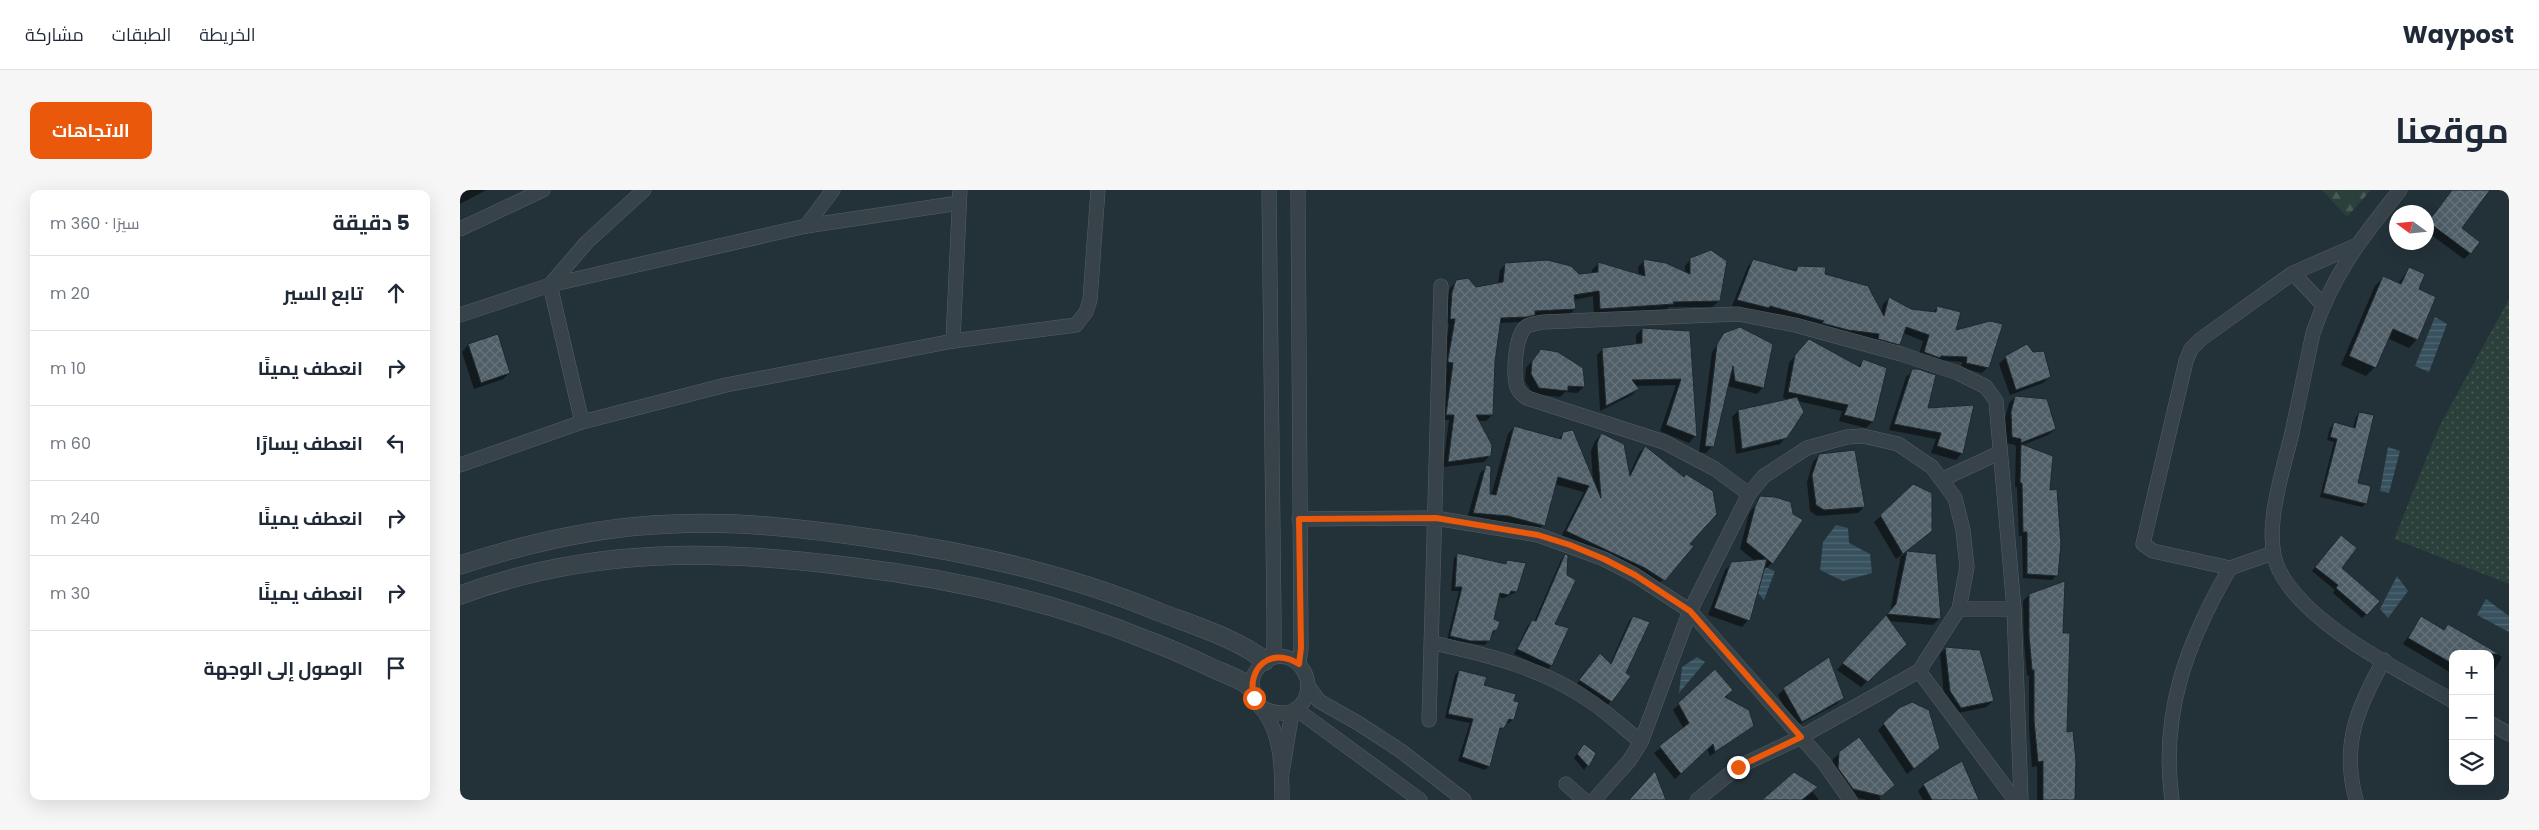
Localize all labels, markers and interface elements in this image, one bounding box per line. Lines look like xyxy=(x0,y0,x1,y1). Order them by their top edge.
text: Waypost xyxy=(2403,18,2514,51)
text: مشاركة xyxy=(25,22,84,47)
text: الطبقات xyxy=(112,22,171,47)
text: الخريطة xyxy=(199,22,256,47)
button: الاتجاهات xyxy=(30,102,152,159)
text: موقعنا xyxy=(2395,106,2509,155)
north arrow xyxy=(2389,205,2434,250)
text: 5 دقيقة xyxy=(333,208,410,237)
text: سيرًا · 360 m xyxy=(50,212,139,235)
icon: ahead xyxy=(382,279,410,307)
text: تابع السير xyxy=(283,280,363,307)
text: 20 m xyxy=(50,282,90,305)
icon: right xyxy=(382,354,410,382)
text: انعطف يمينًا xyxy=(258,355,363,382)
text: 10 m xyxy=(50,357,86,380)
icon: left xyxy=(382,429,410,457)
text: انعطف يسارًا xyxy=(255,430,363,457)
text: 60 m xyxy=(50,432,91,455)
icon: right xyxy=(382,504,410,532)
text: انعطف يمينًا xyxy=(258,505,363,532)
text: 240 m xyxy=(50,507,100,530)
icon: right xyxy=(382,579,410,607)
text: انعطف يمينًا xyxy=(258,580,363,607)
text: 30 m xyxy=(50,582,90,605)
map controls xyxy=(2449,650,2494,785)
button: + xyxy=(2449,650,2494,695)
icon: arrive xyxy=(382,654,410,682)
text: الوصول إلى الوجهة xyxy=(204,655,363,682)
route start xyxy=(1243,687,1266,710)
button: − xyxy=(2449,695,2494,740)
button: layers xyxy=(2449,740,2494,785)
route end xyxy=(1727,756,1750,779)

